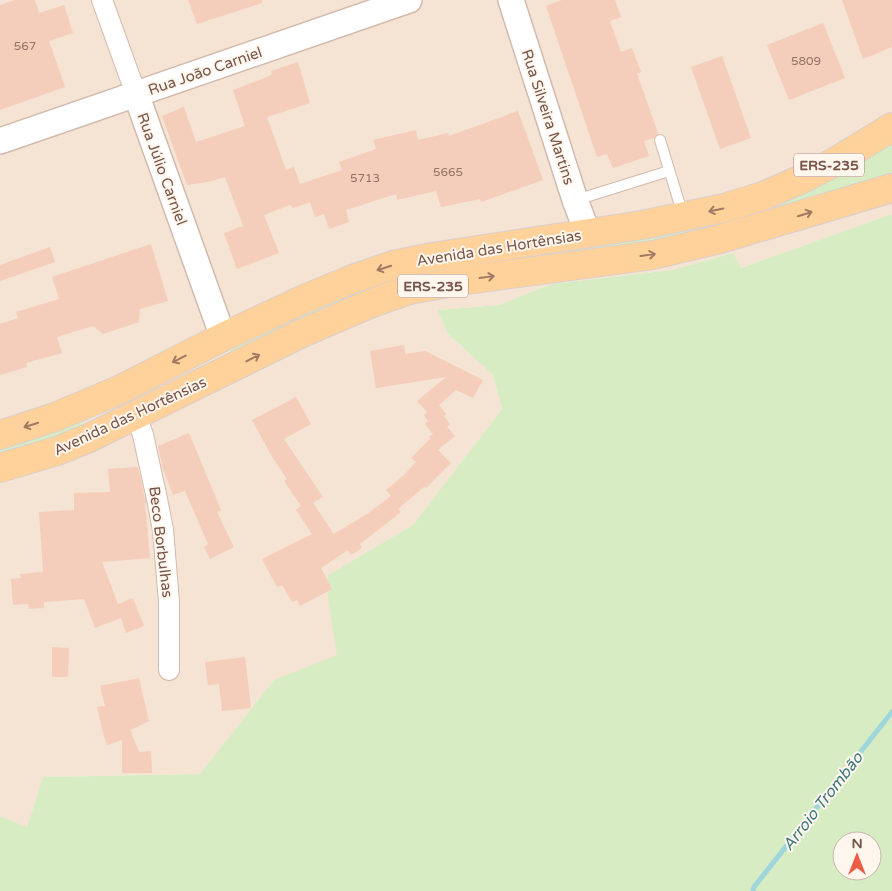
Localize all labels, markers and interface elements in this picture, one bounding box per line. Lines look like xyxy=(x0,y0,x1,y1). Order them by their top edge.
house number: 567 xyxy=(14,39,36,53)
street label: Rua João Carniel xyxy=(146,43,264,99)
street label: Rua Silveira Martins xyxy=(518,47,578,187)
house number: 5809 xyxy=(791,54,821,68)
street label: Rua Júlio Carniel xyxy=(133,110,191,228)
road number: ERS-235 xyxy=(794,154,864,176)
house number: 5665 xyxy=(433,165,463,179)
house number: 5713 xyxy=(350,171,380,185)
one-way arrow xyxy=(709,206,725,215)
one-way arrow xyxy=(797,208,813,218)
street label: Avenida das Hortênsias xyxy=(415,226,583,270)
one-way arrow xyxy=(640,250,656,260)
one-way arrow xyxy=(376,264,392,274)
one-way arrow xyxy=(479,272,495,282)
road number: ERS-235 xyxy=(398,274,468,298)
one-way arrow xyxy=(245,353,260,362)
one-way arrow xyxy=(172,354,187,364)
street label: Avenida das Hortênsias xyxy=(51,373,209,459)
one-way arrow xyxy=(24,421,39,430)
street label: Beco Borbulhas xyxy=(145,485,177,599)
water label: Arroio Trombão xyxy=(778,747,868,855)
north arrow xyxy=(832,831,882,881)
text: N xyxy=(851,835,863,852)

